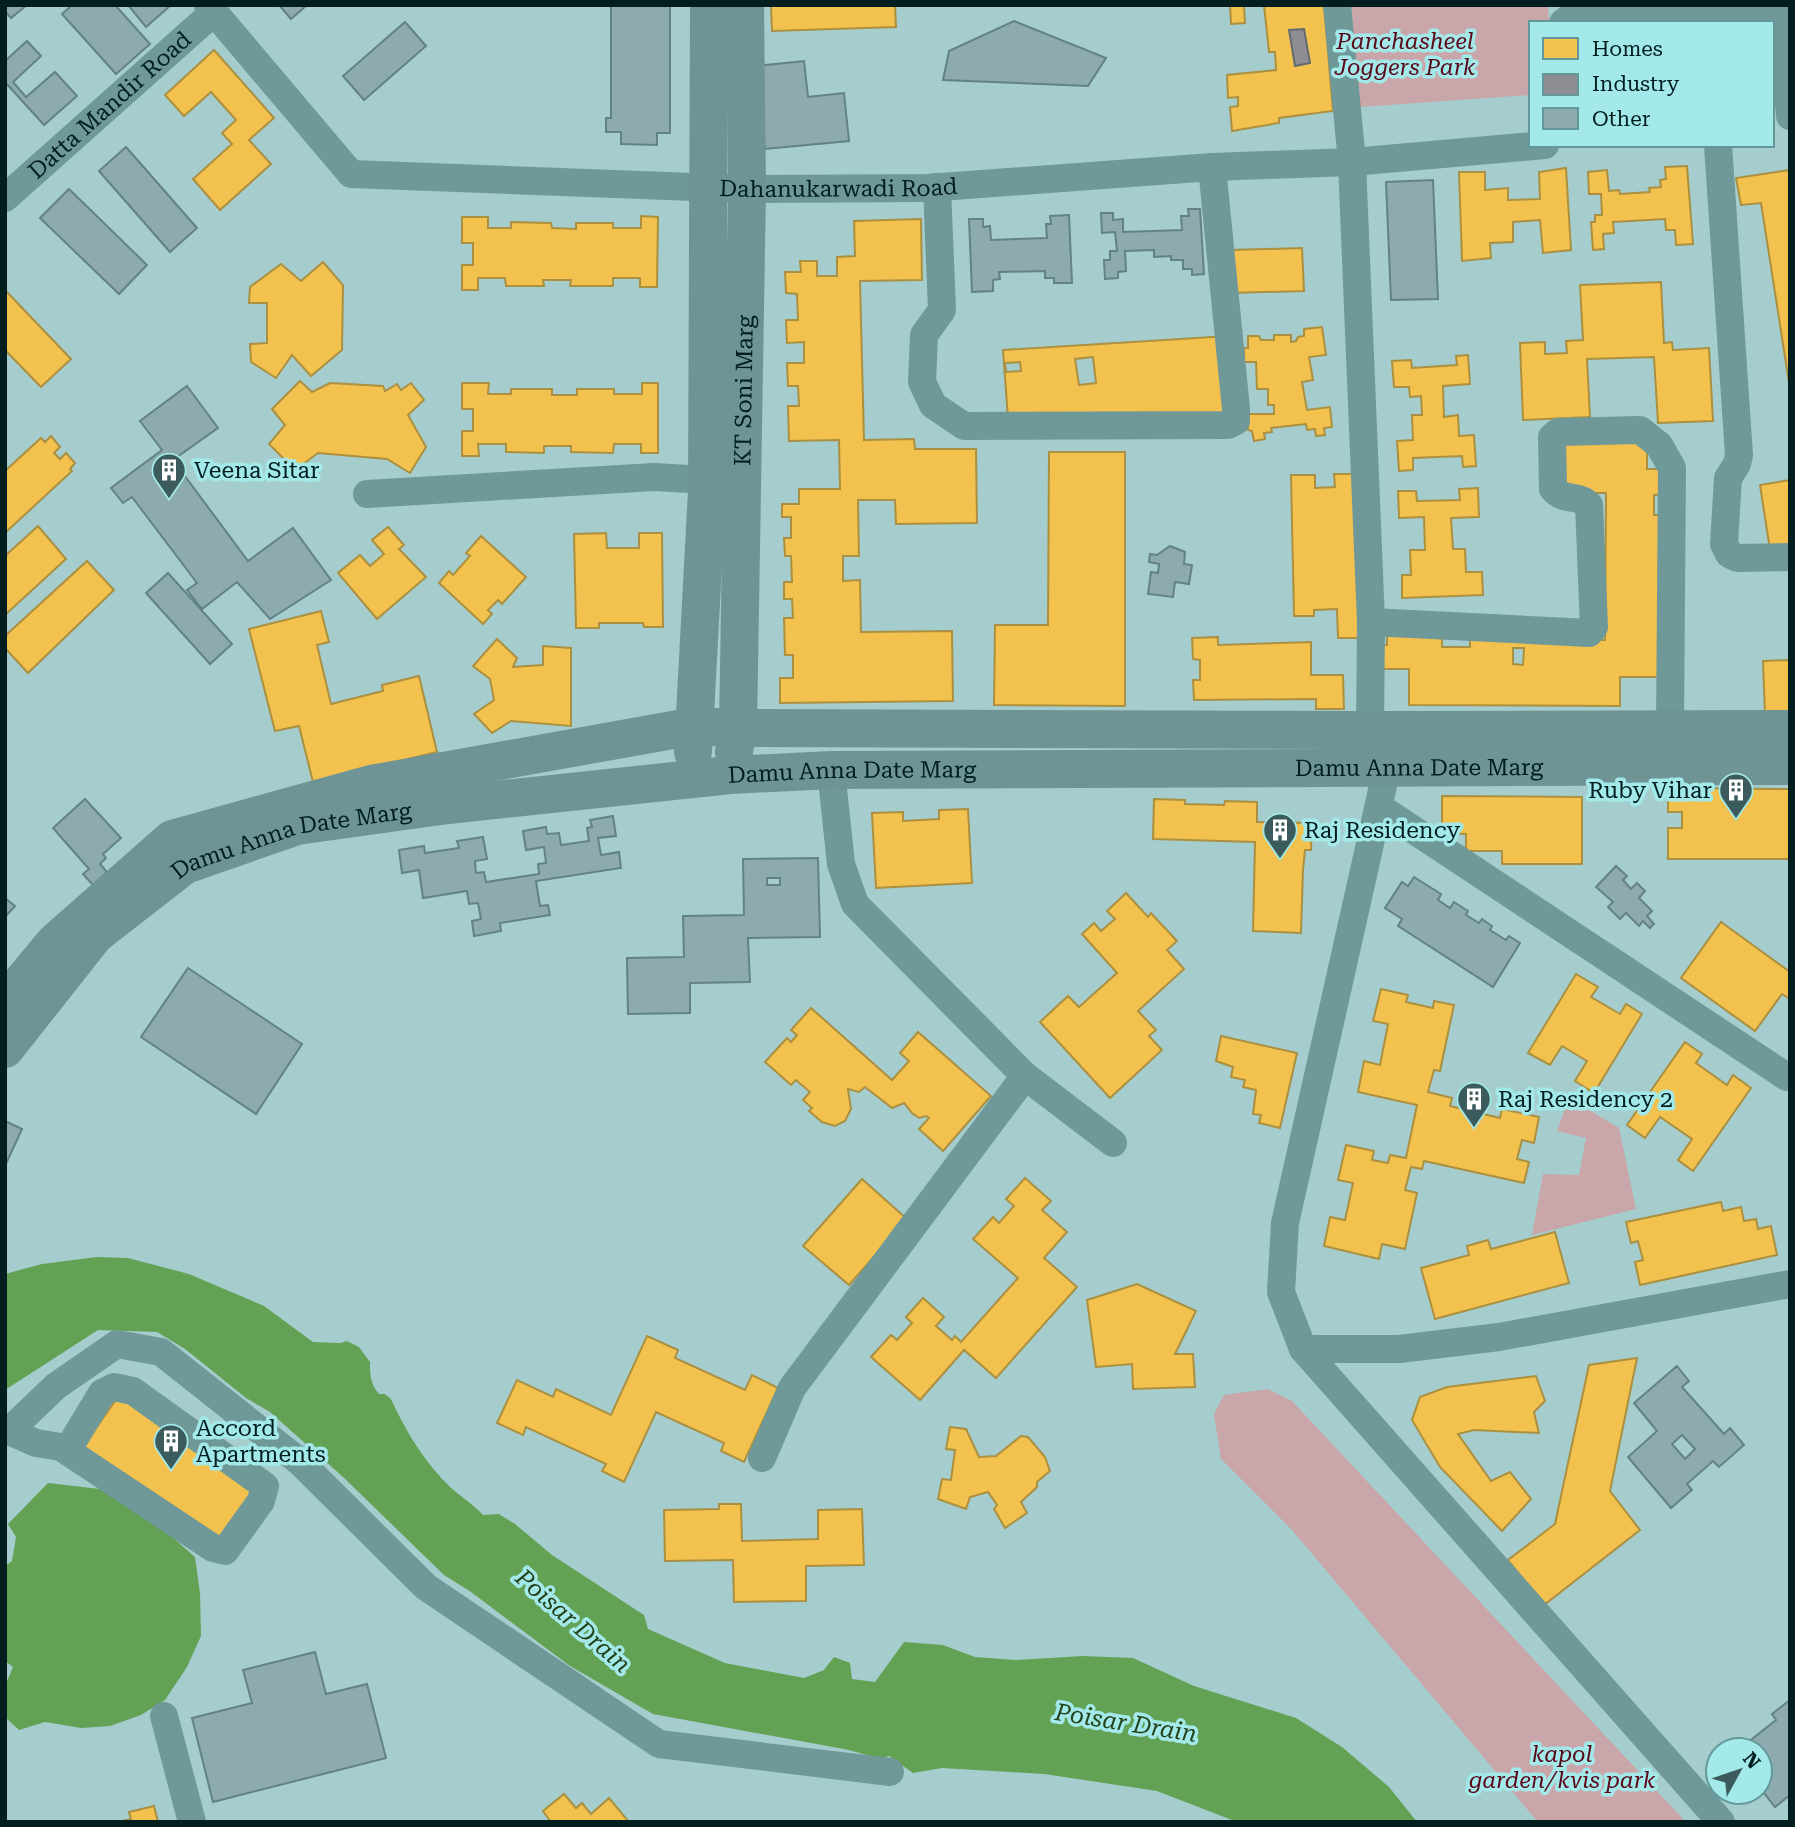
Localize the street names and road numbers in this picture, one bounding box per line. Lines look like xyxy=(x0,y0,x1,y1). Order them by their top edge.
street label: Datta Mandir Road xyxy=(23,26,197,185)
street label: Dahanukarwadi Road xyxy=(719,173,959,203)
street label: KT Soni Marg xyxy=(729,315,759,466)
street label: Damu Anna Date Marg xyxy=(1295,754,1543,782)
street label: Damu Anna Date Marg xyxy=(727,756,976,789)
street label: Damu Anna Date Marg xyxy=(166,797,413,885)

